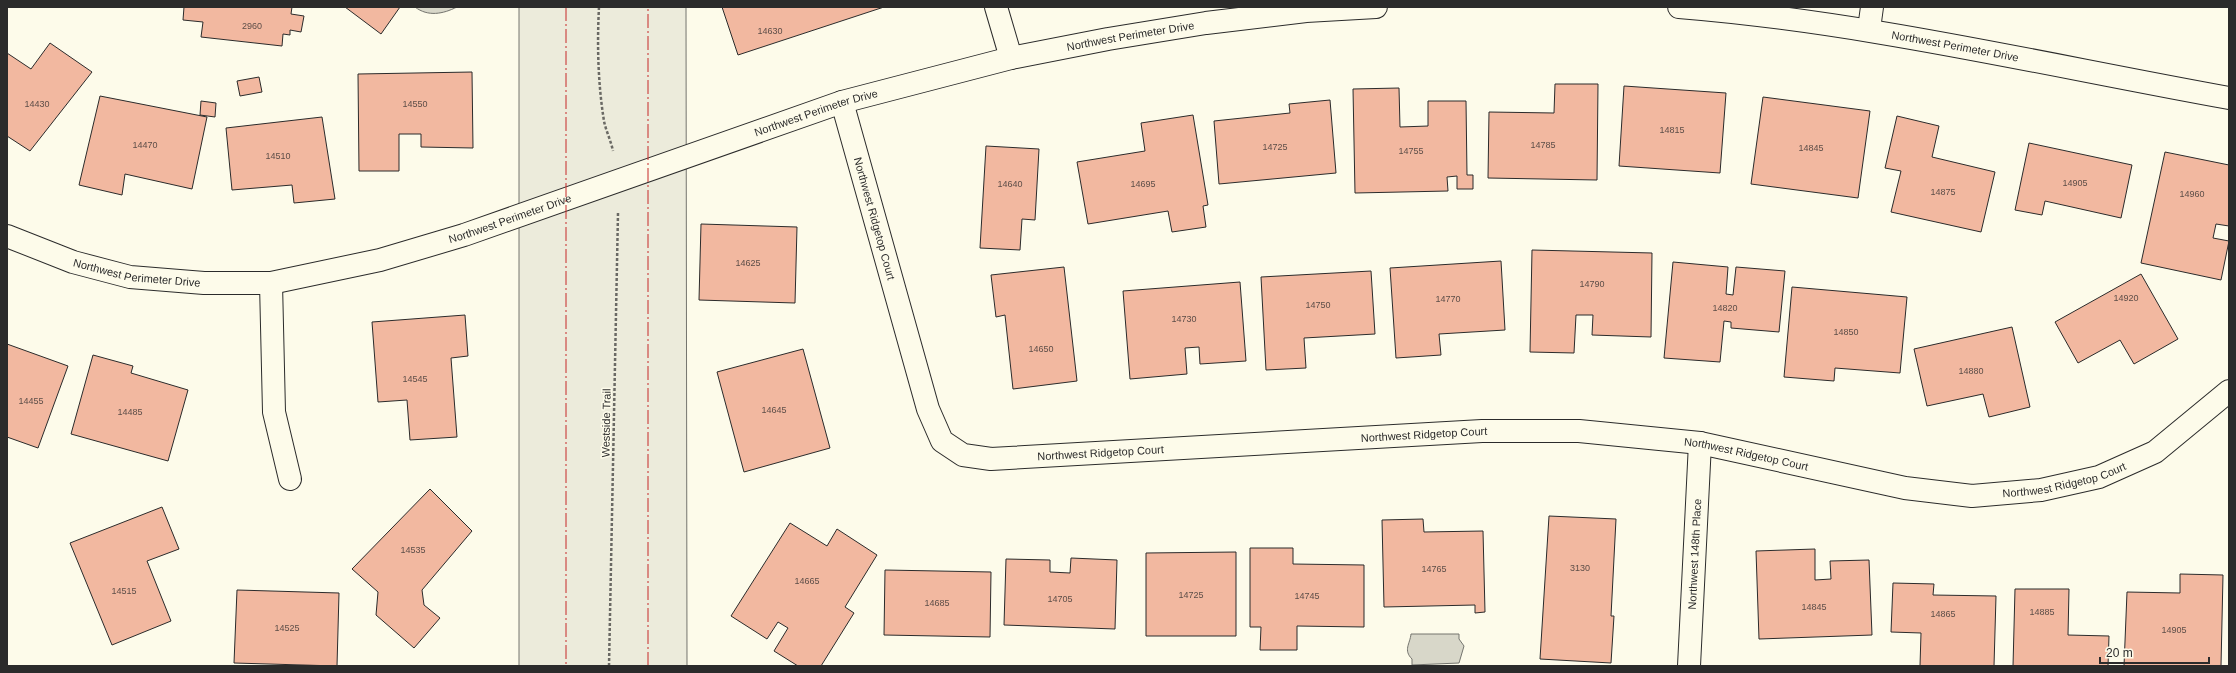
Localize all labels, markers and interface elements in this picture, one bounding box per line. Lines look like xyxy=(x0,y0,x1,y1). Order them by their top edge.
street label: Northwest Perimeter Drive xyxy=(1066,19,1195,53)
house number: 2960 xyxy=(242,21,262,31)
house number: 14630 xyxy=(757,26,783,36)
street label: Northwest Perimeter Drive xyxy=(1891,29,2020,64)
street label: Northwest Perimeter Drive xyxy=(753,87,879,138)
house number: 14430 xyxy=(24,99,50,109)
house number: 14550 xyxy=(402,99,428,109)
house number: 14815 xyxy=(1659,125,1685,135)
house number: 14470 xyxy=(132,140,158,150)
house number: 14785 xyxy=(1530,140,1556,150)
house number: 14725 xyxy=(1262,142,1288,152)
house number: 14845 xyxy=(1798,143,1824,153)
house number: 14755 xyxy=(1398,146,1424,156)
house number: 14510 xyxy=(265,151,291,161)
street label: Northwest Ridgetop Court xyxy=(852,156,898,281)
house number: 14905 xyxy=(2062,178,2088,188)
house number: 14640 xyxy=(997,179,1023,189)
house number: 14695 xyxy=(1130,179,1156,189)
house number: 14875 xyxy=(1930,187,1956,197)
house number: 14960 xyxy=(2179,189,2205,199)
street label: Northwest Perimeter Drive xyxy=(447,192,573,245)
street label: Northwest Perimeter Drive xyxy=(72,256,201,289)
house number: 14625 xyxy=(735,258,761,268)
house number: 14790 xyxy=(1579,279,1605,289)
house number: 14920 xyxy=(2113,293,2139,303)
house number: 14770 xyxy=(1435,294,1461,304)
house number: 14750 xyxy=(1305,300,1331,310)
house number: 14820 xyxy=(1712,303,1738,313)
house number: 14730 xyxy=(1171,314,1197,324)
house number: 14850 xyxy=(1833,327,1859,337)
house number: 14650 xyxy=(1028,344,1054,354)
house number: 14880 xyxy=(1958,366,1984,376)
house number: 14545 xyxy=(402,374,428,384)
street label: Westside Trail xyxy=(599,388,613,458)
house number: 14455 xyxy=(18,396,44,406)
house number: 14645 xyxy=(761,405,787,415)
house number: 14485 xyxy=(117,407,143,417)
street label: Northwest Ridgetop Court xyxy=(1360,425,1487,444)
street label: Northwest Ridgetop Court xyxy=(1683,435,1809,473)
street label: Northwest Ridgetop Court xyxy=(1037,443,1164,462)
street label: Northwest Ridgetop Court xyxy=(2002,460,2128,499)
street label: Northwest 148th Place xyxy=(1686,499,1703,610)
house number: 14535 xyxy=(400,545,426,555)
house number: 3130 xyxy=(1570,563,1590,573)
house number: 14765 xyxy=(1421,564,1447,574)
house number: 14665 xyxy=(794,576,820,586)
house number: 14515 xyxy=(111,586,137,596)
house number: 14725 xyxy=(1178,590,1204,600)
house number: 14745 xyxy=(1294,591,1320,601)
house number: 14705 xyxy=(1047,594,1073,604)
house number: 14685 xyxy=(924,598,950,608)
house number: 14845 xyxy=(1801,602,1827,612)
house number: 14885 xyxy=(2029,607,2055,617)
house number: 14865 xyxy=(1930,609,1956,619)
house number: 14525 xyxy=(274,623,300,633)
house number: 14905 xyxy=(2161,625,2187,635)
scale bar xyxy=(2100,639,2209,665)
text: 20 m xyxy=(2106,646,2133,660)

